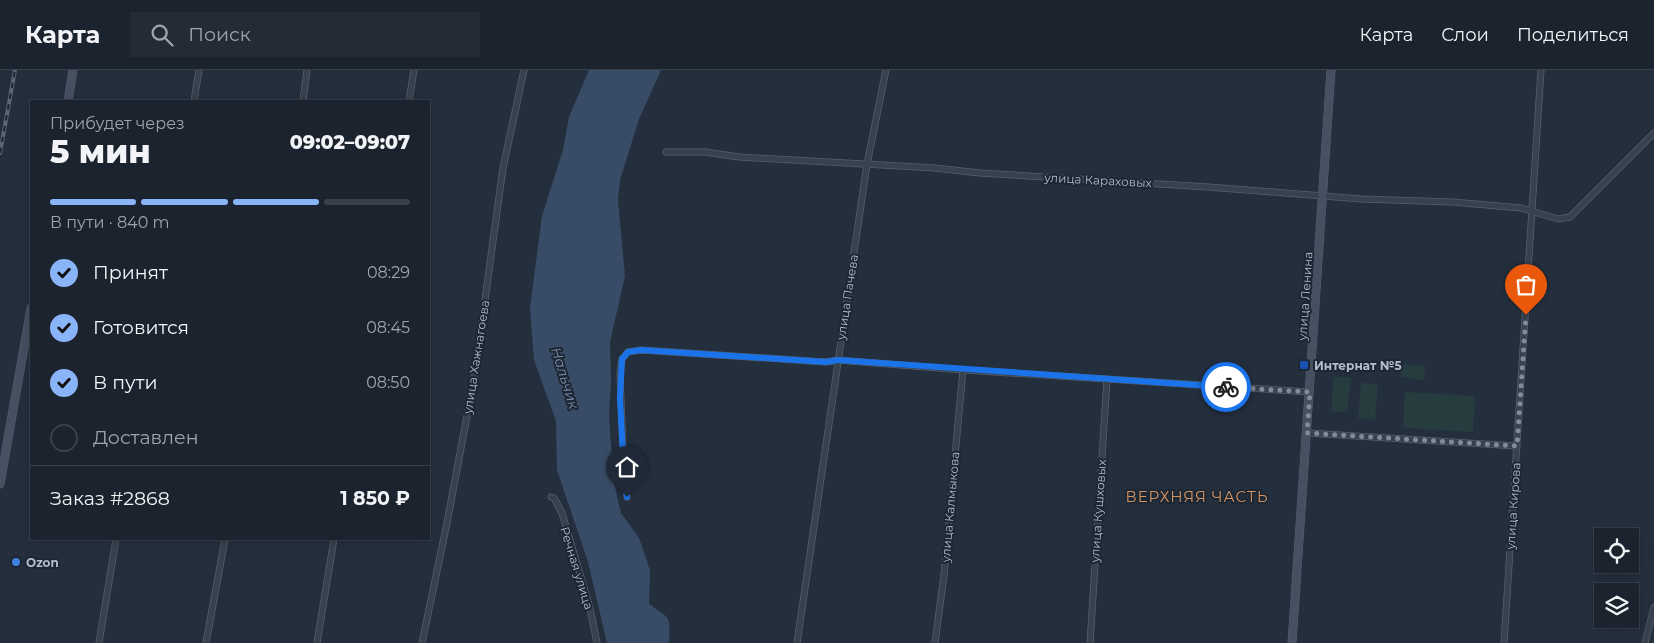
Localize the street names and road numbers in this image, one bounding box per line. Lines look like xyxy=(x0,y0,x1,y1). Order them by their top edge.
street label: улица Караховых xyxy=(1043,170,1153,190)
street label: улица Ленина xyxy=(1294,251,1316,342)
street label: улица Пачева xyxy=(833,253,861,342)
street label: улица Хажнагоева xyxy=(459,299,492,416)
street label: улица Калмыкова xyxy=(938,451,962,564)
street label: улица Кушховых xyxy=(1087,458,1109,564)
street label: улица Кирова xyxy=(1502,462,1524,551)
street label: Речная улица xyxy=(557,525,597,611)

